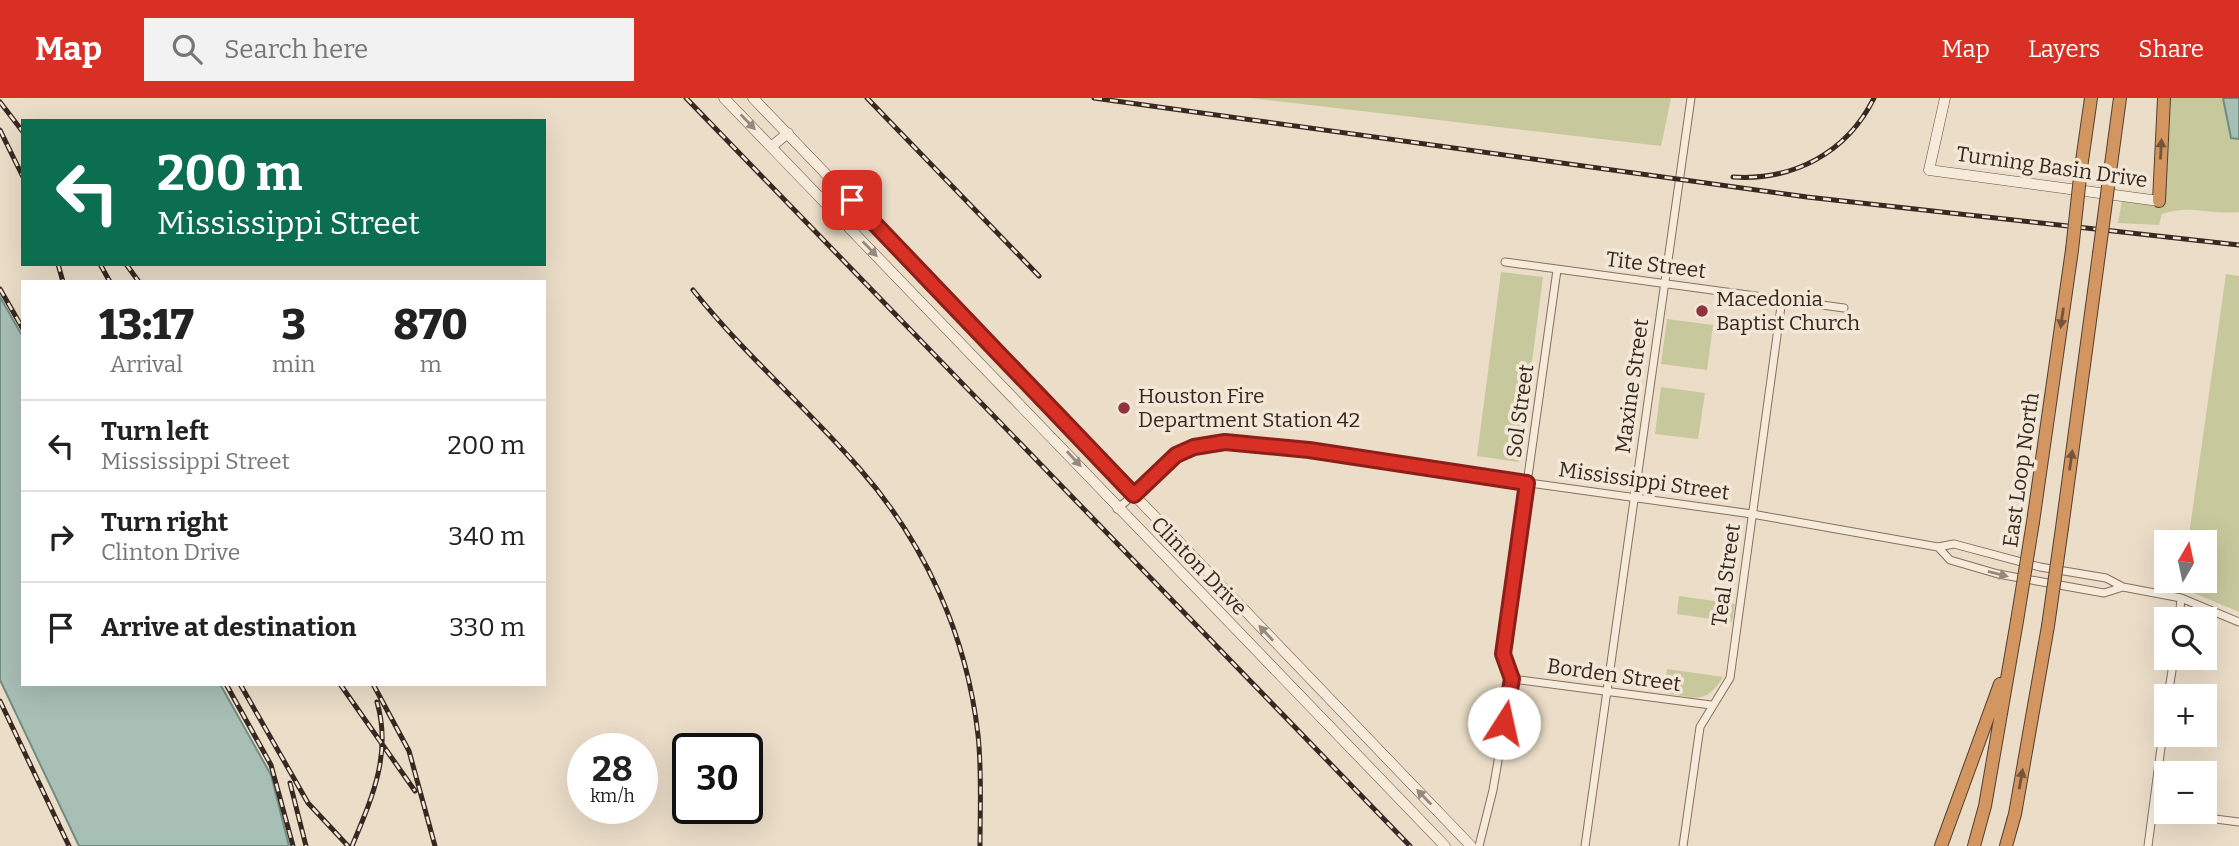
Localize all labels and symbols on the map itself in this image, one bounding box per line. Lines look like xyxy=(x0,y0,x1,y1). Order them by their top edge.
one-way arrow xyxy=(739,114,756,131)
one-way arrow xyxy=(2156,138,2167,160)
street label: Turning Basin Drive xyxy=(1955,141,2149,193)
pin xyxy=(822,170,882,230)
one-way arrow xyxy=(862,240,878,257)
street label: Tite Street xyxy=(1605,246,1708,284)
place label: Macedonia Baptist Church xyxy=(1716,286,1860,336)
marker: Macedonia Baptist Church xyxy=(1694,303,1710,319)
one-way arrow xyxy=(2056,307,2067,329)
street label: Maxine Street xyxy=(1610,317,1654,455)
street label: Sol Street xyxy=(1501,362,1539,459)
place label: Houston Fire Department Station 42 xyxy=(1138,383,1360,433)
street label: East Loop North xyxy=(1997,391,2045,549)
marker: Houston Fire Department Station 42 xyxy=(1116,400,1132,416)
one-way arrow xyxy=(2066,449,2077,471)
one-way arrow xyxy=(1066,451,1082,468)
street label: Mississippi Street xyxy=(1557,456,1732,506)
street label: Clinton Drive xyxy=(1145,511,1253,621)
street label: Teal Street xyxy=(1706,521,1746,628)
north arrow xyxy=(2154,530,2217,593)
one-way arrow xyxy=(1987,569,2009,580)
one-way arrow xyxy=(1258,624,1274,642)
street label: Borden Street xyxy=(1545,653,1683,697)
position arrow xyxy=(1467,686,1541,760)
speed limit sign: 30 xyxy=(672,733,763,824)
one-way arrow xyxy=(2016,768,2027,790)
one-way arrow xyxy=(1415,788,1432,805)

